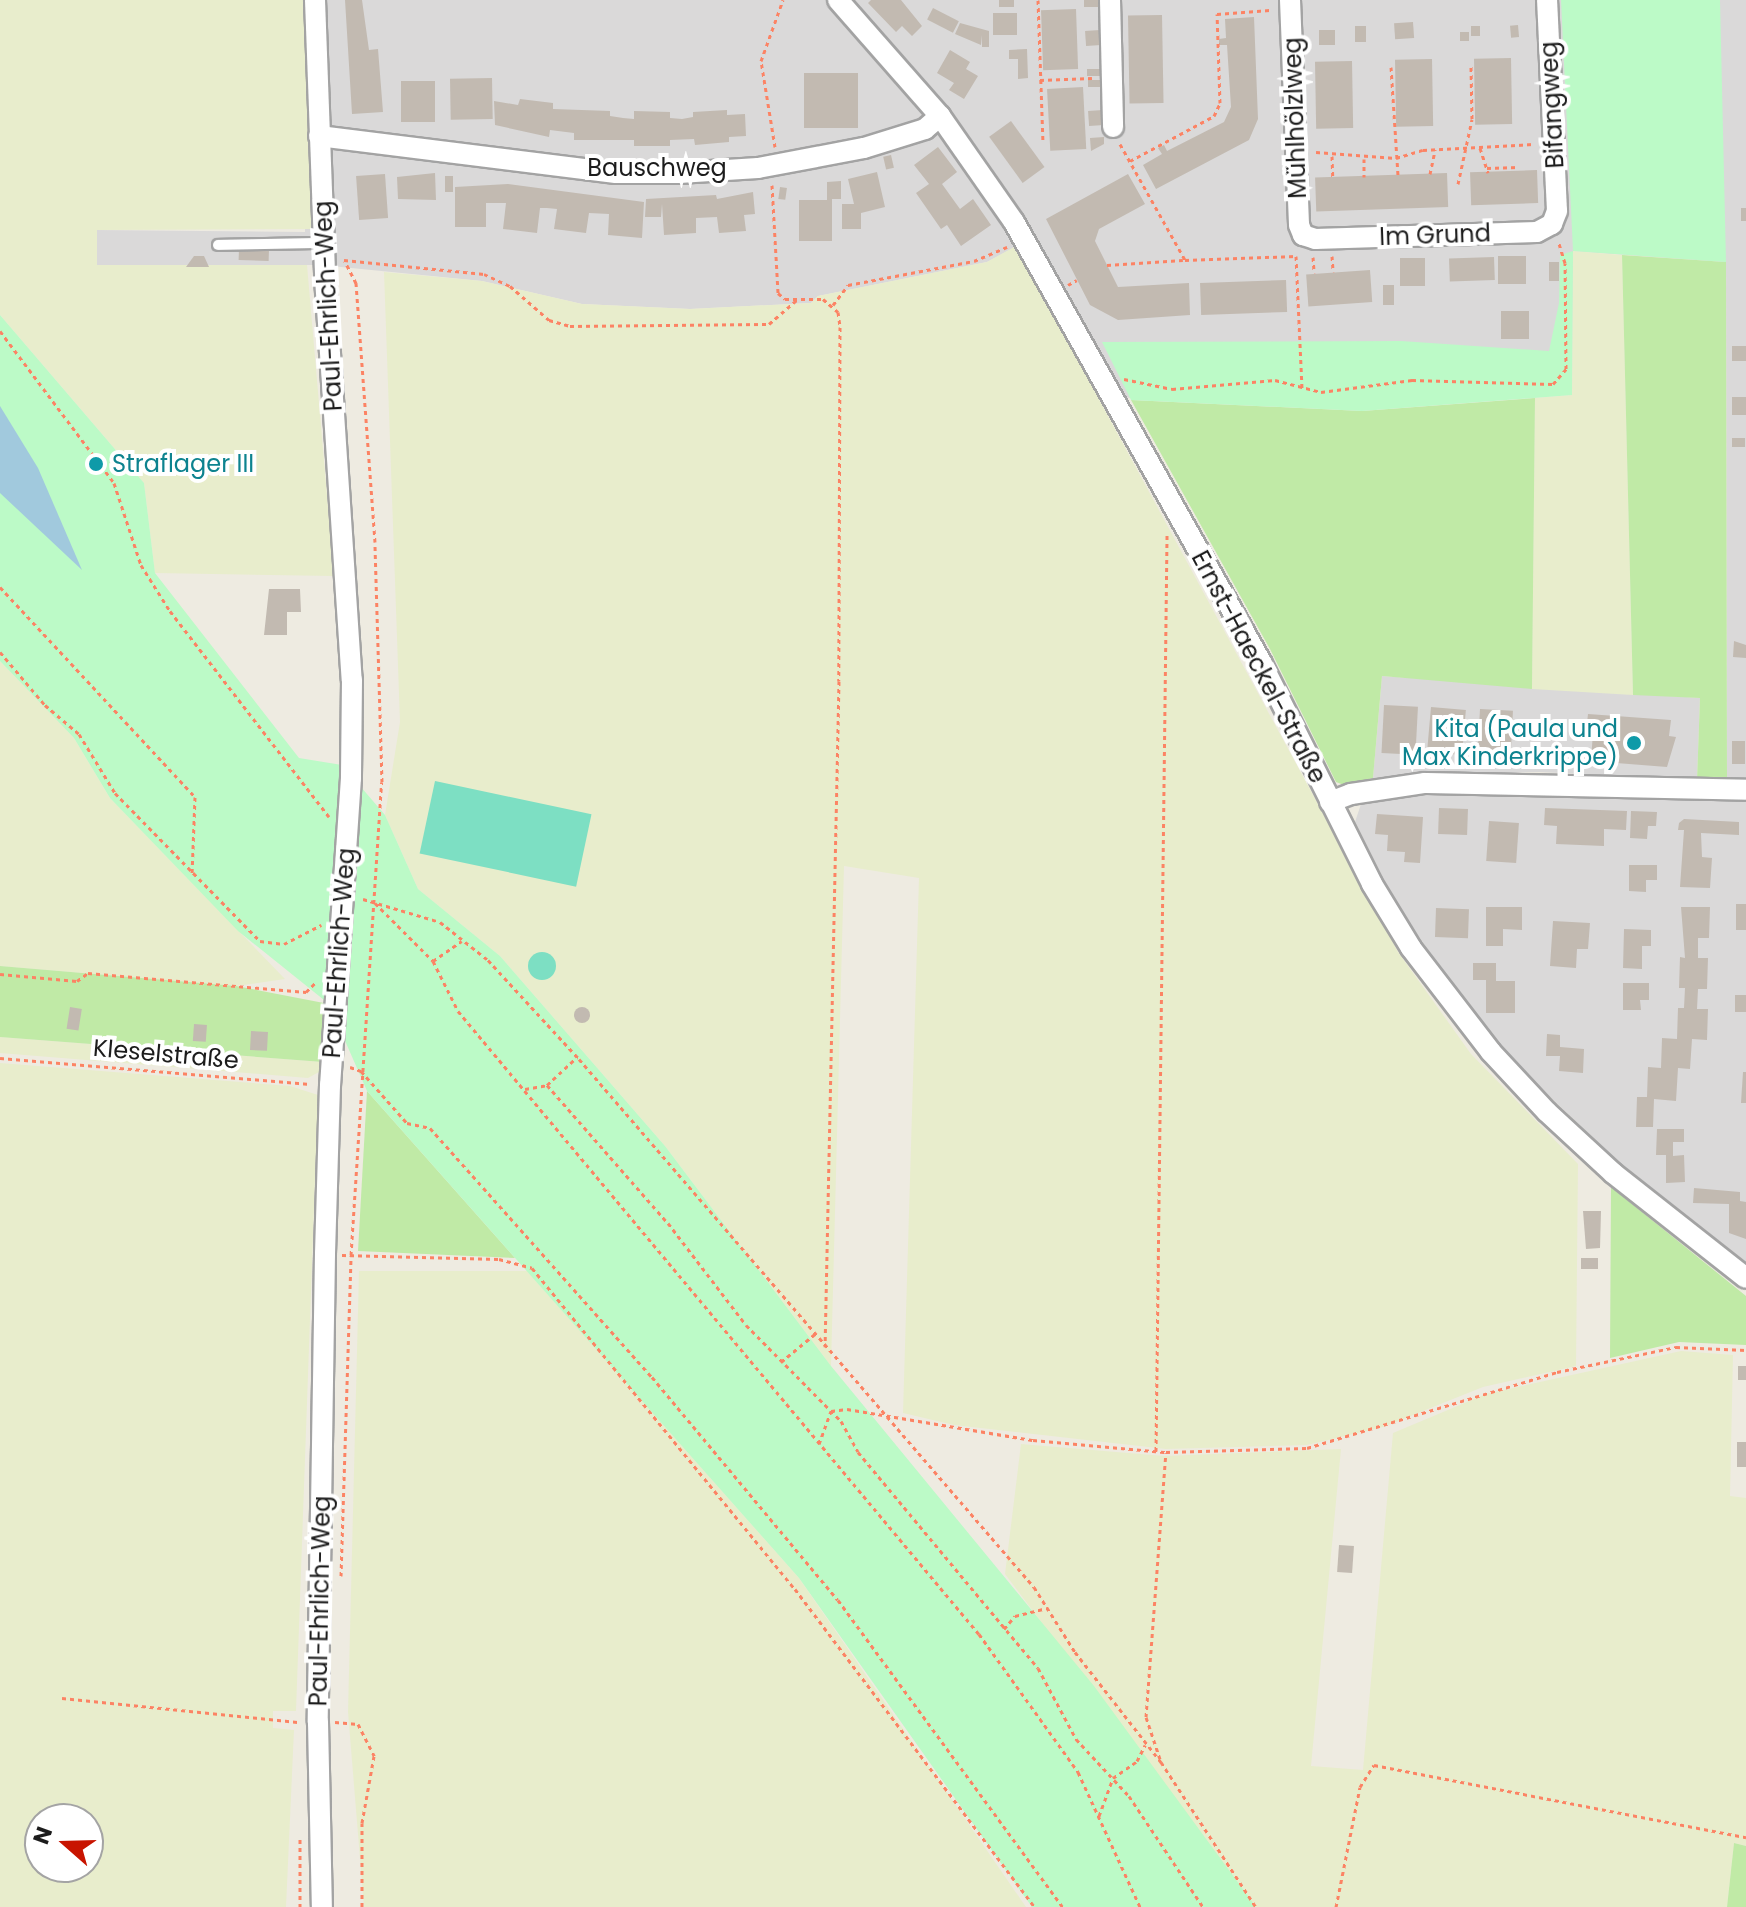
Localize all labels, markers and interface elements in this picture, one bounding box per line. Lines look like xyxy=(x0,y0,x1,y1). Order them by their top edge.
street label: Mühlhölzlweg xyxy=(1278,37,1312,199)
street label: Bifangweg xyxy=(1534,41,1570,169)
street label: Bauschweg xyxy=(587,154,727,182)
street label: Paul-Ehrlich-Weg xyxy=(308,200,348,412)
street label: Im Grund xyxy=(1379,219,1491,251)
place label: Straflager III xyxy=(112,450,254,478)
marker: Straflager III xyxy=(87,455,105,473)
street label: Ernst-Haeckel-Straße xyxy=(1185,546,1333,788)
place label: Kita (Paula und Max Kinderkrippe) xyxy=(1402,715,1618,771)
marker: Kita (Paula und Max Kinderkrippe) xyxy=(1625,734,1643,752)
street label: Paul-Ehrlich-Weg xyxy=(317,847,361,1059)
street label: Kleselstraße xyxy=(92,1033,240,1075)
street label: Paul-Ehrlich-Weg xyxy=(304,1495,336,1707)
north arrow xyxy=(24,1803,104,1883)
text: N xyxy=(25,1822,60,1848)

